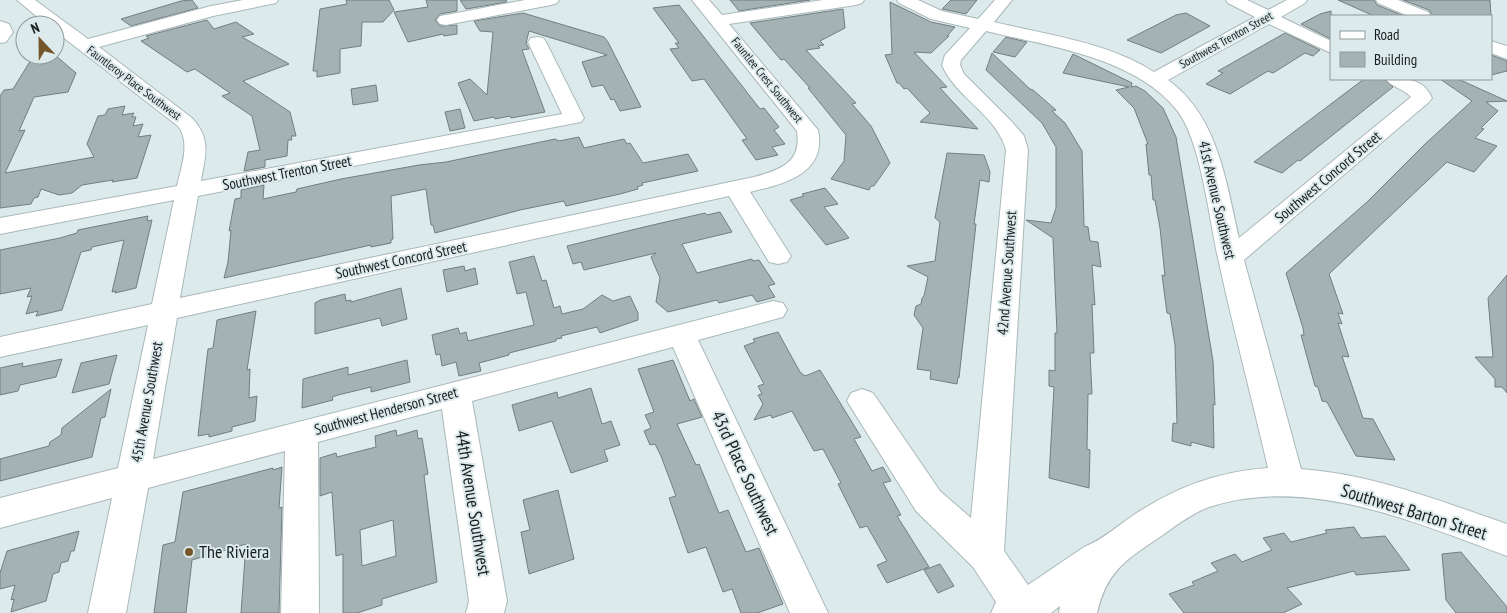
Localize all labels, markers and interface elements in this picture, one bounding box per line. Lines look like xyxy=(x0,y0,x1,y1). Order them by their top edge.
street label: Southwest Trenton Street xyxy=(1176,7,1276,71)
north arrow xyxy=(15,15,65,65)
legend xyxy=(1330,15,1492,80)
text: N xyxy=(28,18,42,38)
text: Road xyxy=(1374,25,1400,44)
street label: Fauntlee Crest Southwest xyxy=(728,34,807,126)
street label: Fauntleroy Place Southwest xyxy=(84,42,185,123)
text: Building xyxy=(1374,50,1417,69)
street label: Southwest Concord Street xyxy=(1270,126,1385,227)
street label: 41st Avenue Southwest xyxy=(1195,139,1240,261)
street label: Southwest Trenton Street xyxy=(221,151,353,194)
street label: 42nd Avenue Southwest xyxy=(993,210,1020,336)
street label: Southwest Concord Street xyxy=(334,236,468,283)
street label: 45th Avenue Southwest xyxy=(127,340,166,464)
street label: Southwest Henderson Street xyxy=(312,382,460,439)
street label: 43rd Place Southwest xyxy=(707,407,784,539)
street label: 44th Avenue Southwest xyxy=(451,429,496,577)
street label: Southwest Barton Street xyxy=(1338,478,1490,545)
place label: The Riviera xyxy=(199,540,269,563)
marker: The Riviera xyxy=(183,546,195,558)

